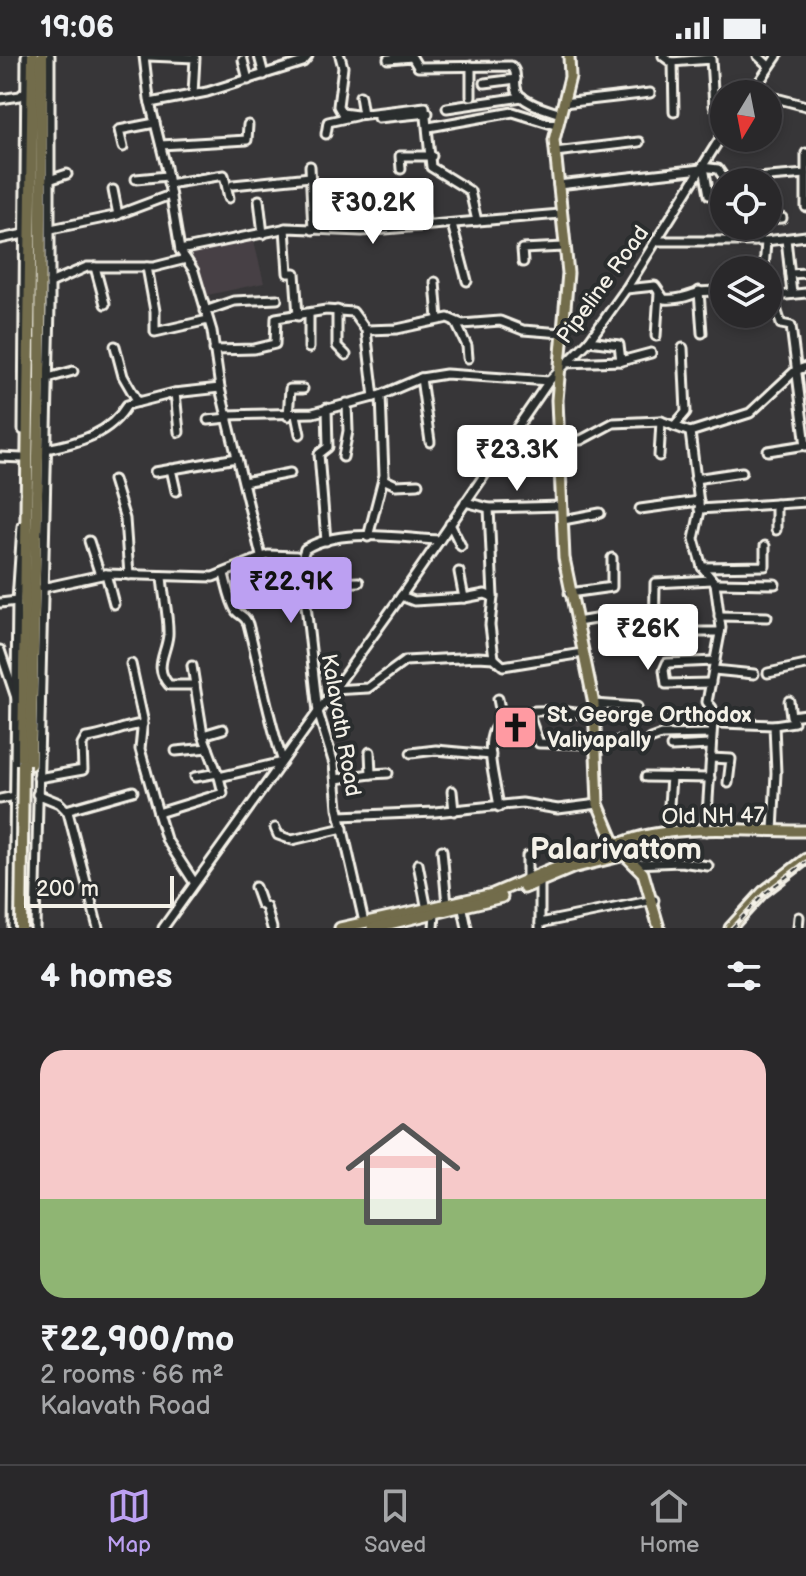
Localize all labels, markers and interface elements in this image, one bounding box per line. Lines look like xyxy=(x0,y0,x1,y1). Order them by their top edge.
text: 19:06 xyxy=(40,10,114,46)
north arrow xyxy=(710,80,782,152)
map controls xyxy=(710,80,782,328)
button: locate xyxy=(710,168,782,240)
pin: ₹30.2K xyxy=(308,178,438,246)
text: ₹30.2K xyxy=(330,188,416,219)
street label: Pipeline Road xyxy=(551,221,655,349)
button: layers xyxy=(710,256,782,328)
pin: ₹23.3K xyxy=(452,425,582,493)
text: ₹23.3K xyxy=(475,435,559,466)
pin: ₹22.9K xyxy=(226,557,356,625)
text: ₹22.9K xyxy=(249,567,333,598)
pin: ₹26K xyxy=(601,604,695,672)
text: ₹26K xyxy=(616,614,680,645)
street label: Kalavath Road xyxy=(315,652,366,799)
place label: St. George Orthodox Valiyapally xyxy=(547,702,751,754)
church icon: St. George Orthodox Valiyapally xyxy=(492,703,540,751)
street label: Old NH 47 xyxy=(661,802,765,831)
district label: Palarivattom xyxy=(530,832,702,868)
scale bar xyxy=(24,872,174,908)
text: 200 m xyxy=(36,876,99,903)
icon: filters xyxy=(722,954,766,998)
text: 4 homes xyxy=(40,956,172,997)
icon: home xyxy=(331,1102,475,1246)
text: ₹22,900/mo xyxy=(40,1319,234,1360)
text: 2 rooms · 66 m² xyxy=(40,1360,224,1391)
text: Kalavath Road xyxy=(40,1391,211,1422)
tab: Map xyxy=(107,1484,151,1559)
tab: Saved xyxy=(364,1484,426,1559)
tab: Home xyxy=(639,1484,699,1559)

